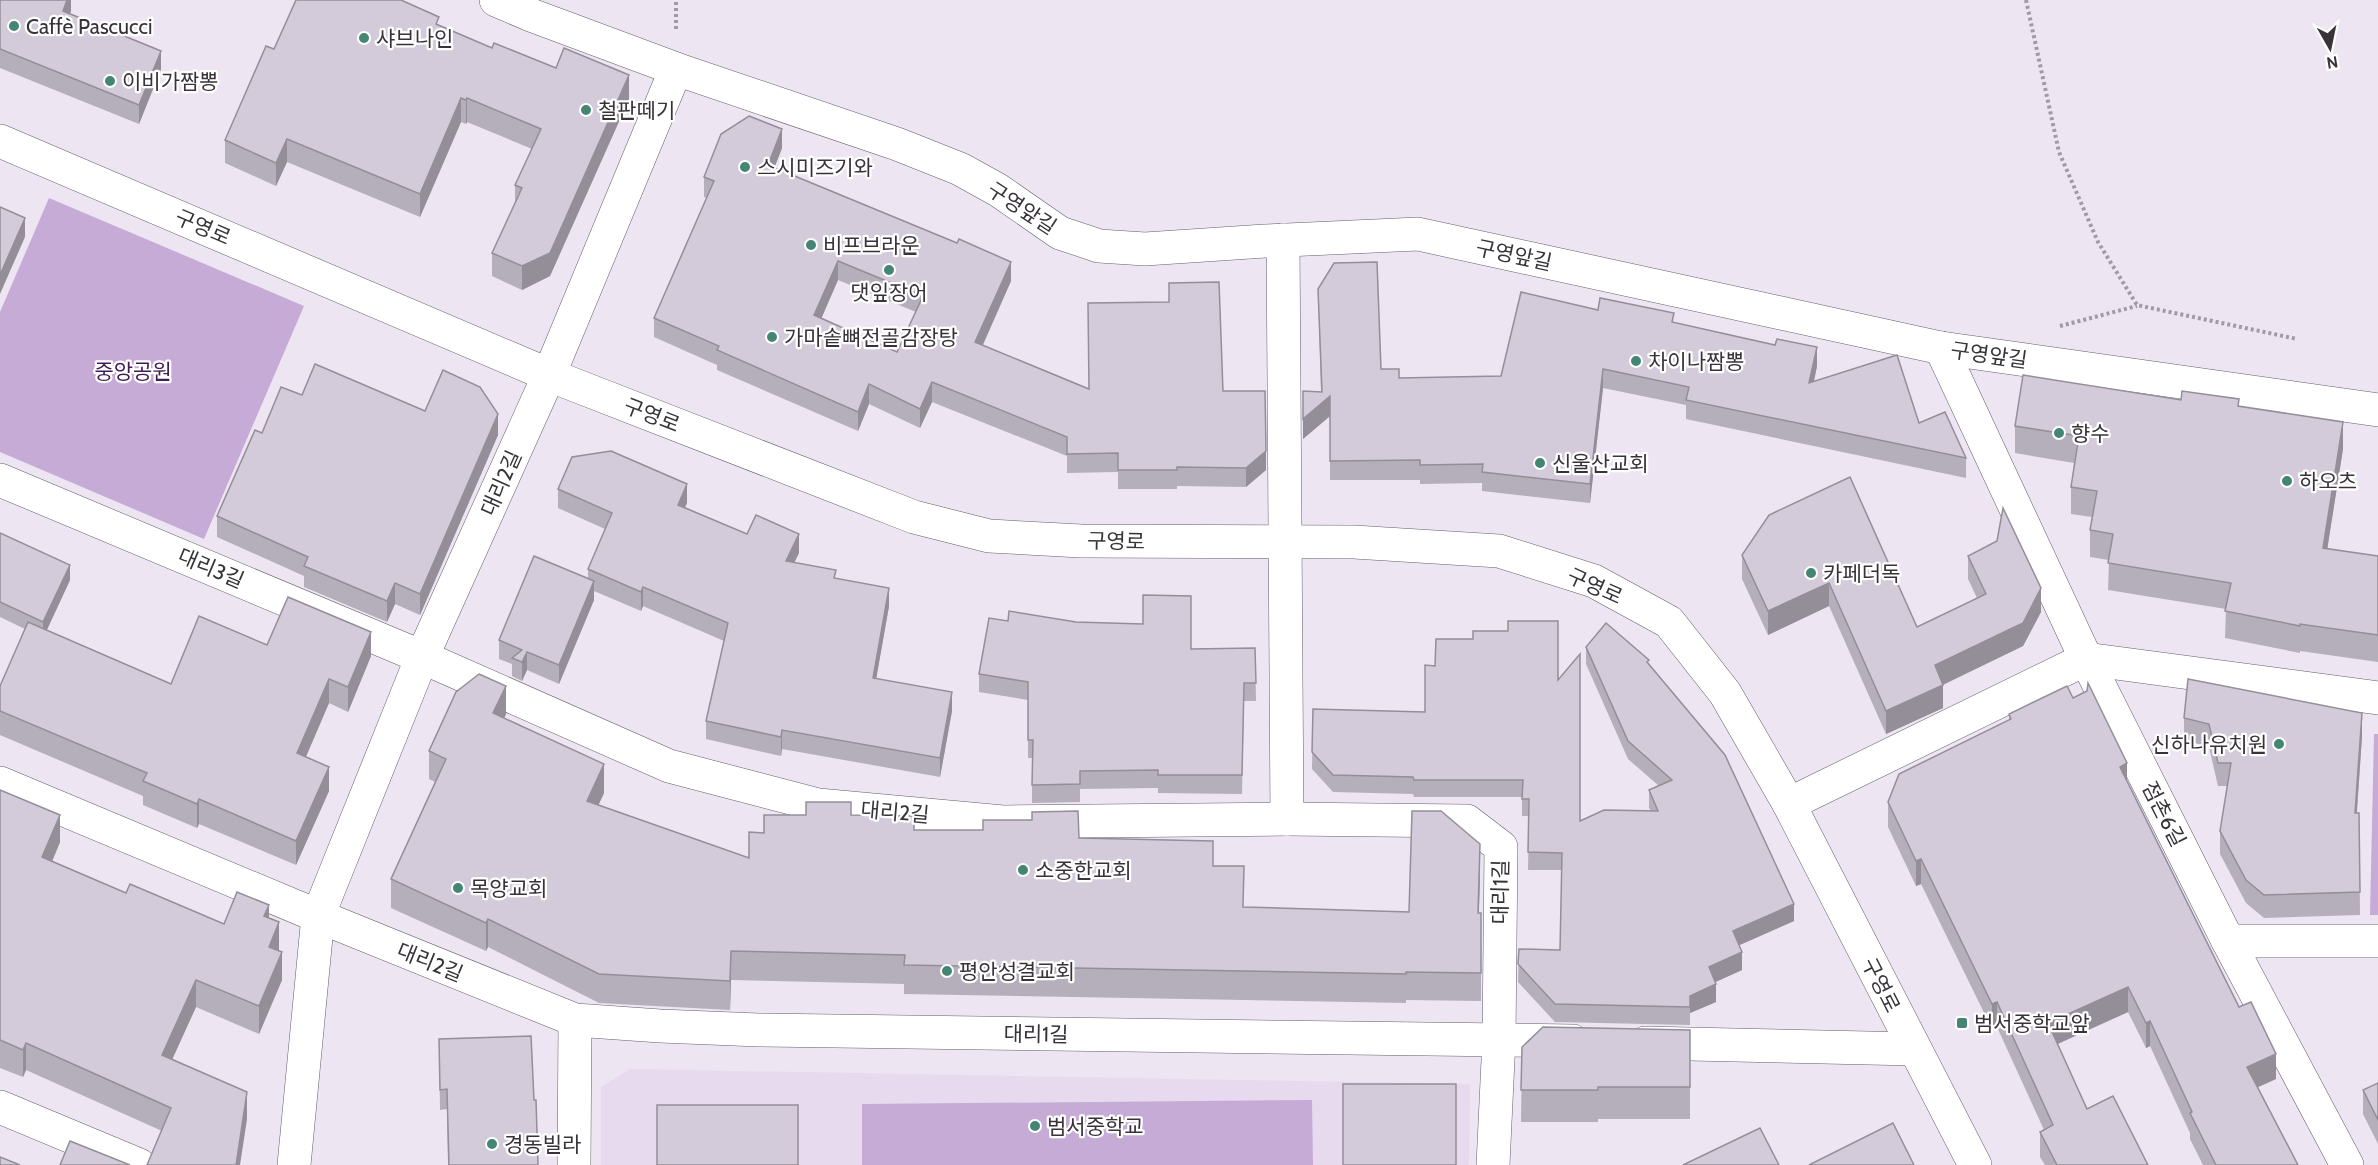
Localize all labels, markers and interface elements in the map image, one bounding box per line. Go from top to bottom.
place label: Caffè Pascucci [26,14,152,39]
north arrow [2300,18,2360,78]
marker: Caffè Pascucci [7,19,21,33]
place label: 샤브나인 [376,26,453,51]
marker: 샤브나인 [357,31,371,45]
text: N [2325,52,2339,73]
place label: 이비가짬뽕 [122,69,219,94]
marker: 이비가짬뽕 [103,74,117,88]
place label: 철판떼기 [598,98,675,123]
marker: 철판떼기 [579,103,593,117]
place label: 스시미즈기와 [757,155,873,180]
marker: 스시미즈기와 [738,160,752,174]
street label: 구영앞길 [983,176,1061,240]
street label: 구영로 [171,204,235,250]
place label: 비프브라운 [823,233,920,258]
street label: 구영앞길 [1474,235,1554,275]
marker: 비프브라운 [804,238,818,252]
marker: 댓잎장어 [882,263,896,277]
place label: 댓잎장어 [850,280,928,305]
place label: 가마솥뼈전골감장탕 [784,325,958,350]
marker: 가마솥뼈전골감장탕 [765,330,779,344]
street label: 구영앞길 [1949,337,2029,373]
place label: 차이나짬뽕 [1648,349,1745,374]
marker: 차이나짬뽕 [1629,354,1643,368]
park label: 중앙공원 [94,359,172,384]
street label: 구영로 [620,393,684,437]
place label: 향수 [2071,421,2110,446]
marker: 향수 [2052,426,2066,440]
street label: 대리2길 [476,446,526,520]
place label: 신울산교회 [1552,451,1649,476]
marker: 신울산교회 [1533,456,1547,470]
place label: 하오츠 [2299,469,2357,494]
marker: 하오츠 [2280,474,2294,488]
street label: 구영로 [1087,528,1145,554]
street label: 대리3길 [174,543,248,593]
place label: 카페더독 [1823,561,1900,586]
street label: 구영로 [1563,563,1627,609]
marker: 카페더독 [1804,566,1818,580]
place label: 신하나유치원 [2151,732,2267,757]
marker: 신하나유치원 [2272,737,2286,751]
street label: 점촌6길 [2137,777,2191,851]
street label: 대리2길 [860,797,930,827]
place label: 소중한교회 [1035,858,1132,883]
street label: 대리1길 [1487,859,1513,925]
marker: 소중한교회 [1016,863,1030,877]
place label: 목양교회 [470,876,547,901]
marker: 목양교회 [451,881,465,895]
street label: 대리2길 [393,937,467,987]
street label: 구영로 [1857,953,1905,1017]
place label: 평안성결교회 [959,959,1075,984]
marker: 평안성결교회 [940,964,954,978]
place label: 범서중학교앞 [1974,1011,2090,1036]
marker: 범서중학교앞 [1955,1016,1969,1030]
street label: 대리1길 [1003,1021,1069,1047]
place label: 범서중학교 [1047,1114,1144,1139]
marker: 범서중학교 [1028,1119,1042,1133]
place label: 경동빌라 [504,1132,581,1157]
marker: 경동빌라 [485,1137,499,1151]

